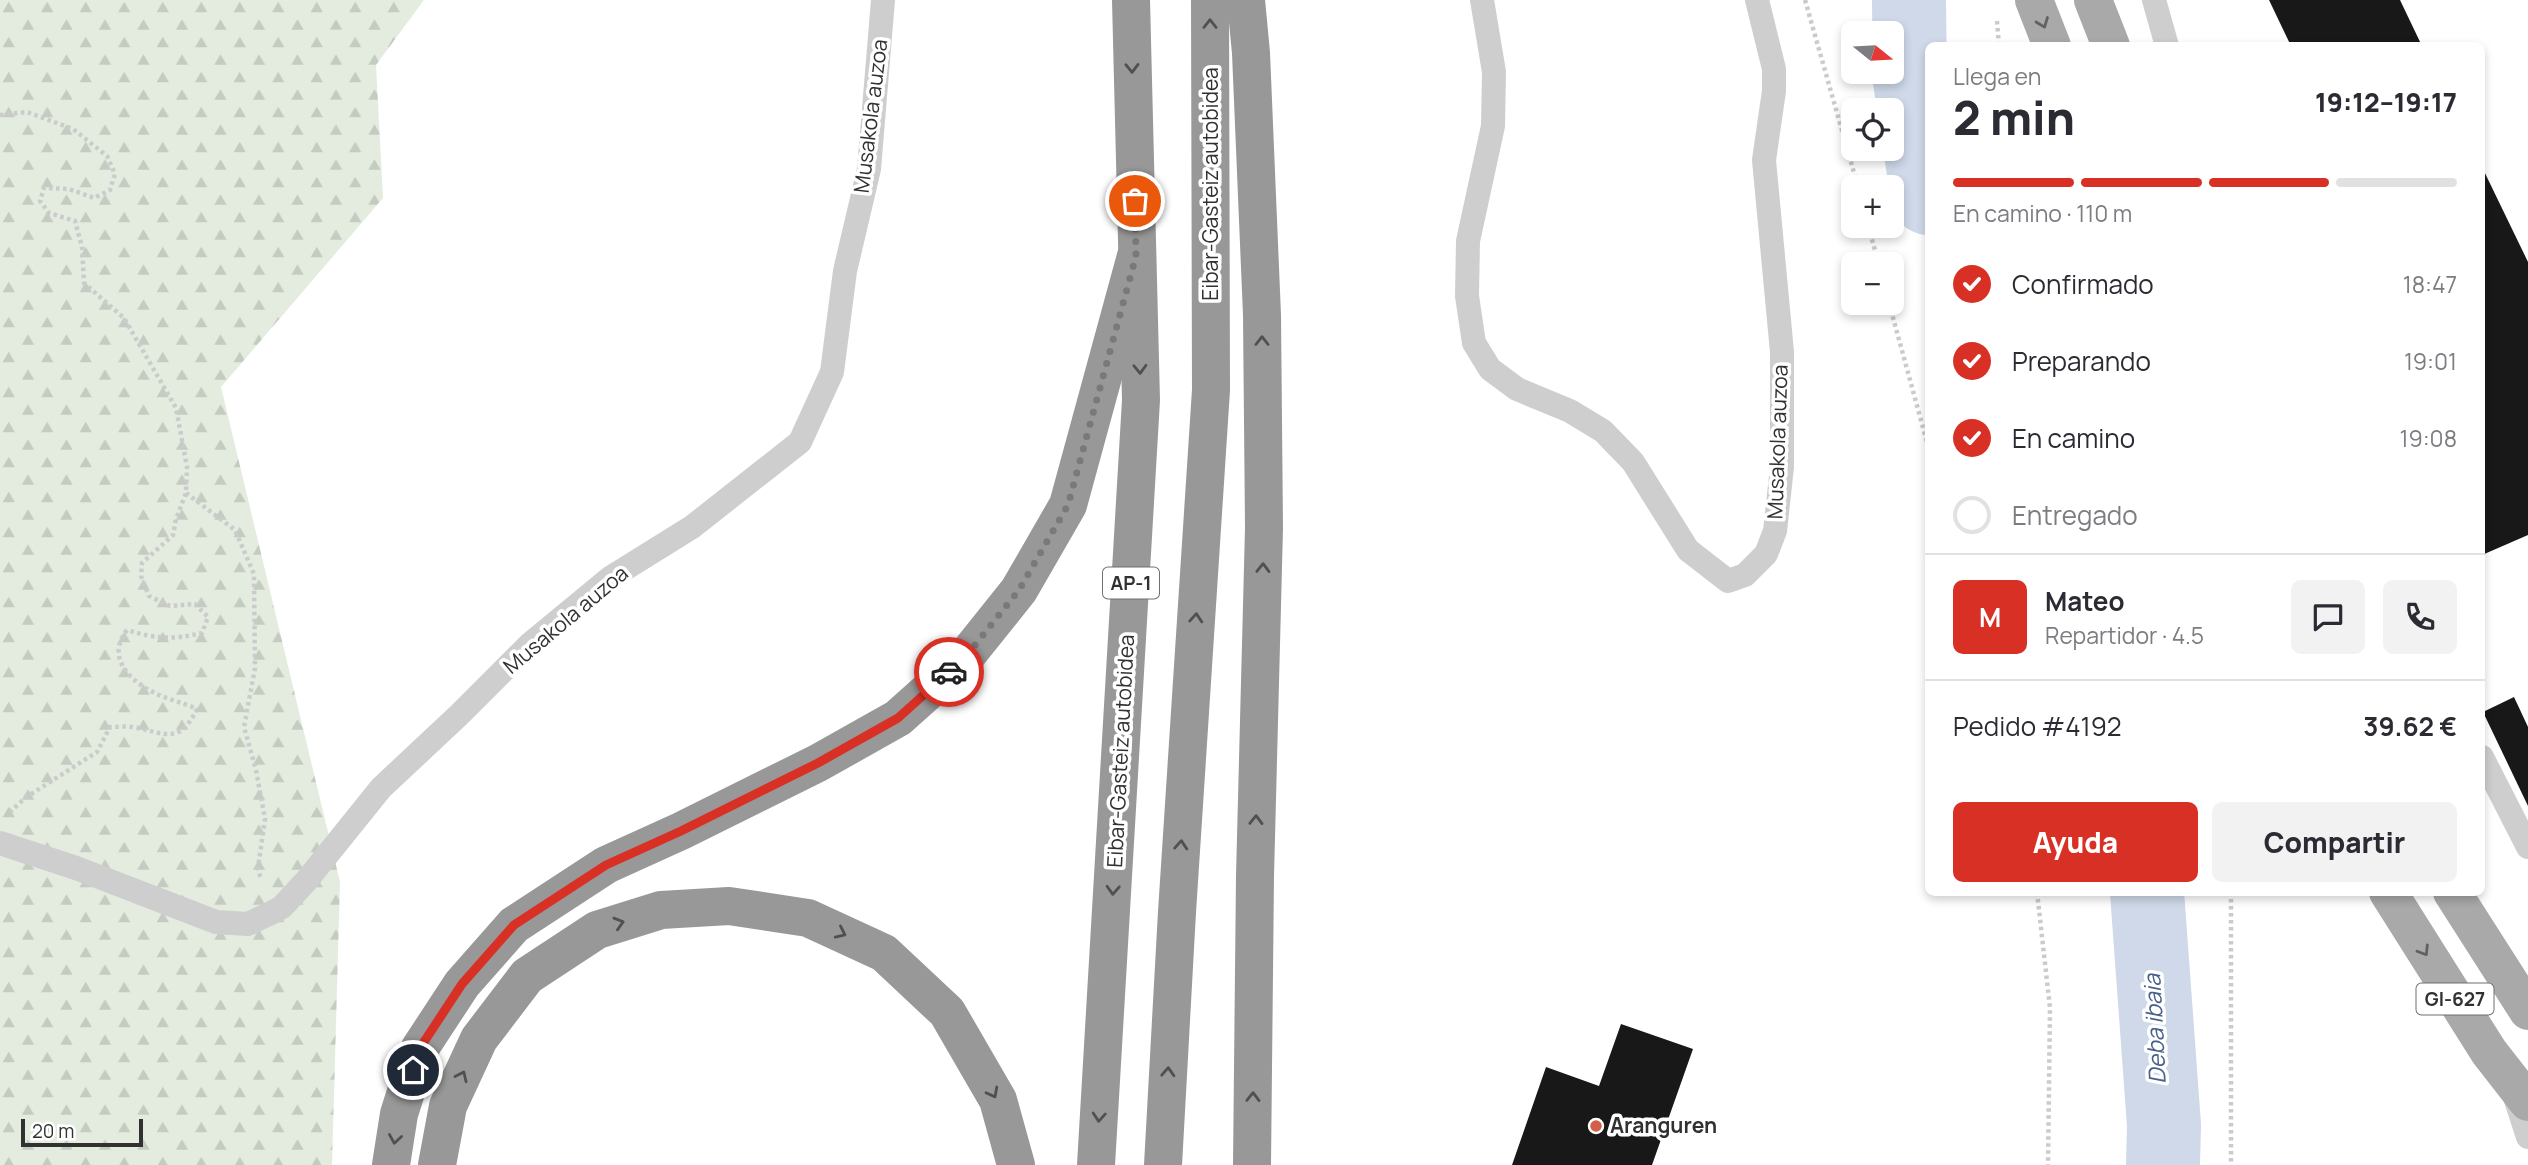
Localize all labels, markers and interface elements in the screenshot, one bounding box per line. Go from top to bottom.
one-way arrow [2035,16,2049,28]
one-way arrow [1202,18,1218,28]
north arrow [1841,21,1904,84]
map controls [1841,21,1904,315]
street label: Musakola auzoa [847,37,893,194]
text: Llega en [1953,60,2041,92]
one-way arrow [1125,63,1140,74]
street label: Eibar-Gasteiz autobidea [1196,67,1224,301]
text: 19:12–19:17 [2315,84,2457,120]
text: 2 min [1953,86,2075,149]
button: locate [1841,98,1904,161]
pin [1105,171,1165,231]
button: + [1841,175,1904,238]
icon: bag [1116,182,1154,220]
text: En camino · 110 m [1953,197,2132,229]
button: − [1841,252,1904,315]
icon: check [1953,265,1991,303]
text: Confirmado [2012,266,2154,302]
text: 18:47 [2403,268,2457,300]
one-way arrow [1254,335,1270,346]
icon: check [1953,342,1991,380]
text: Preparando [2012,343,2151,379]
text: 19:01 [2404,345,2457,377]
one-way arrow [1132,364,1148,375]
street label: Musakola auzoa [1760,364,1794,520]
icon: check [1953,419,1991,457]
text: En camino [2012,420,2135,456]
text: 19:08 [2400,422,2457,454]
text: Entregado [2012,497,2138,533]
street label: Musakola auzoa [497,559,634,680]
one-way arrow [1255,563,1270,574]
road number: AP-1 [1103,568,1159,598]
button: chat [2291,580,2365,654]
button: phone [2383,580,2457,654]
text: Mateo [2045,583,2124,619]
text: M [1979,599,2001,635]
one-way arrow [1188,612,1203,623]
text: Repartidor · 4.5 [2045,619,2204,651]
street label: Eibar-Gasteiz autobidea [1100,634,1140,868]
courier [914,637,984,707]
icon: car [930,653,968,691]
text: Pedido #4192 [1953,708,2122,744]
text: 39.62 € [2363,708,2457,744]
button: Ayuda [1953,802,2198,882]
button: Compartir [2212,802,2457,882]
one-way arrow [1249,815,1264,826]
one-way arrow [1173,839,1188,850]
one-way arrow [1105,885,1120,896]
one-way arrow [613,917,625,931]
one-way arrow [833,925,846,939]
one-way arrow [2416,943,2429,956]
water label: Deba ibaia [2135,972,2173,1085]
road number: GI-627 [2416,984,2494,1015]
pin [383,1040,443,1100]
icon: home [394,1051,432,1089]
one-way arrow [1161,1067,1176,1078]
one-way arrow [453,1071,467,1083]
one-way arrow [985,1086,999,1098]
one-way arrow [1245,1091,1261,1102]
place label: Aranguren [1610,1111,1717,1139]
one-way arrow [1091,1112,1106,1123]
scale bar [21,1116,144,1148]
text: 20 m [32,1118,74,1144]
marker: Aranguren [1588,1118,1604,1134]
one-way arrow [388,1133,403,1145]

